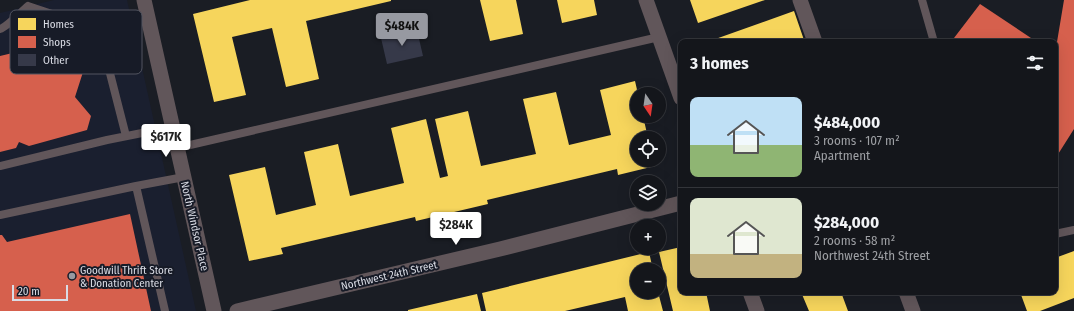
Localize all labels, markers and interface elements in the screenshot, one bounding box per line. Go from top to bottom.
legend [10,10,142,74]
pin: $484K [374,13,430,47]
text: Homes [43,18,74,31]
text: $484K [385,18,419,33]
text: Shops [43,36,71,49]
icon: filters [1024,52,1046,74]
text: 3 homes [690,53,749,74]
text: Other [43,54,69,67]
north arrow [630,87,666,123]
map controls [630,87,666,299]
text: $484,000 [814,112,880,133]
icon: home [722,113,770,161]
pin: $617K [138,124,194,158]
text: $617K [150,129,182,144]
button: locate [630,131,666,167]
text: 3 rooms · 107 m² [814,133,900,148]
text: Apartment [814,148,870,163]
button: layers [630,175,666,211]
street label: North Windsor Place [178,180,211,272]
pin: $284K [428,212,484,246]
text: $284,000 [814,212,879,233]
icon: home [722,214,770,262]
text: $284K [439,217,473,232]
button: + [630,219,666,255]
text: 2 rooms · 58 m² [814,233,895,248]
text: Northwest 24th Street [814,248,930,263]
street label: Northwest 24th Street [340,258,439,293]
button: − [630,263,666,299]
place label: Goodwill Thrift Store & Donation Center [80,264,173,290]
marker: Goodwill Thrift Store & Donation Center [67,271,77,281]
scale bar [12,283,68,302]
text: 20 m [18,285,40,298]

